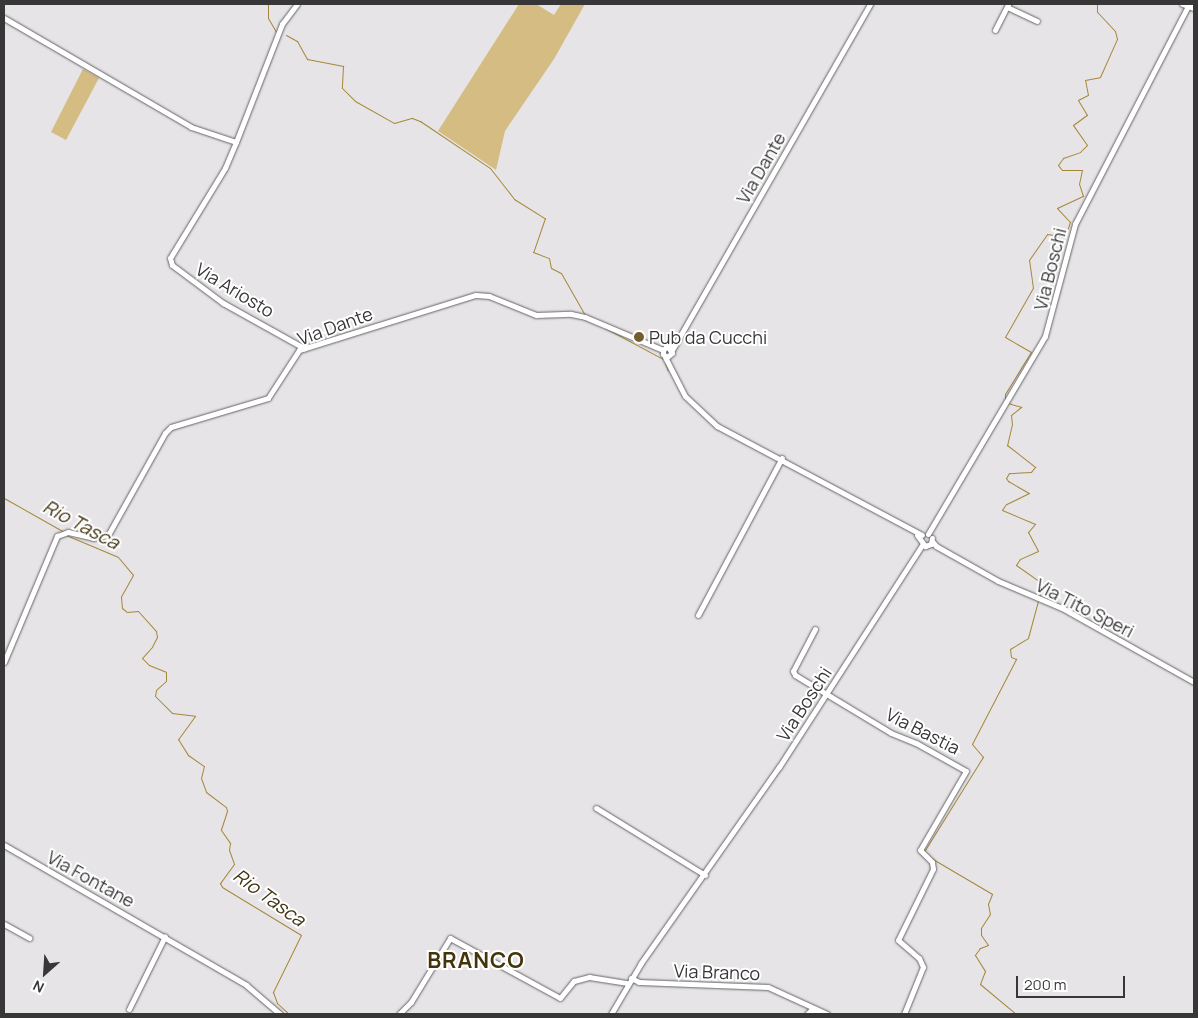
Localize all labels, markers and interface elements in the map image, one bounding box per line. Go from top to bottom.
street label: Via Dante [732,129,790,207]
street label: Via Boschi [1029,226,1071,312]
street label: Via Ariosto [192,258,278,322]
street label: Via Dante [294,302,376,350]
place label: Pub da Cucchi [649,326,767,348]
marker: Pub da Cucchi [633,331,645,343]
water label: Rio Tasca [39,495,123,555]
street label: Via Tito Speri [1032,574,1138,642]
street label: Via Boschi [772,663,836,745]
street label: Via Bastia [882,703,964,759]
street label: Via Fontane [43,846,139,912]
water label: Rio Tasca [229,864,309,932]
north arrow [20,948,70,998]
district label: BRANCO [426,948,526,974]
street label: Via Branco [673,960,761,984]
scale bar [1018,966,1127,998]
text: 200 m [1024,974,1067,995]
text: N [30,976,47,998]

